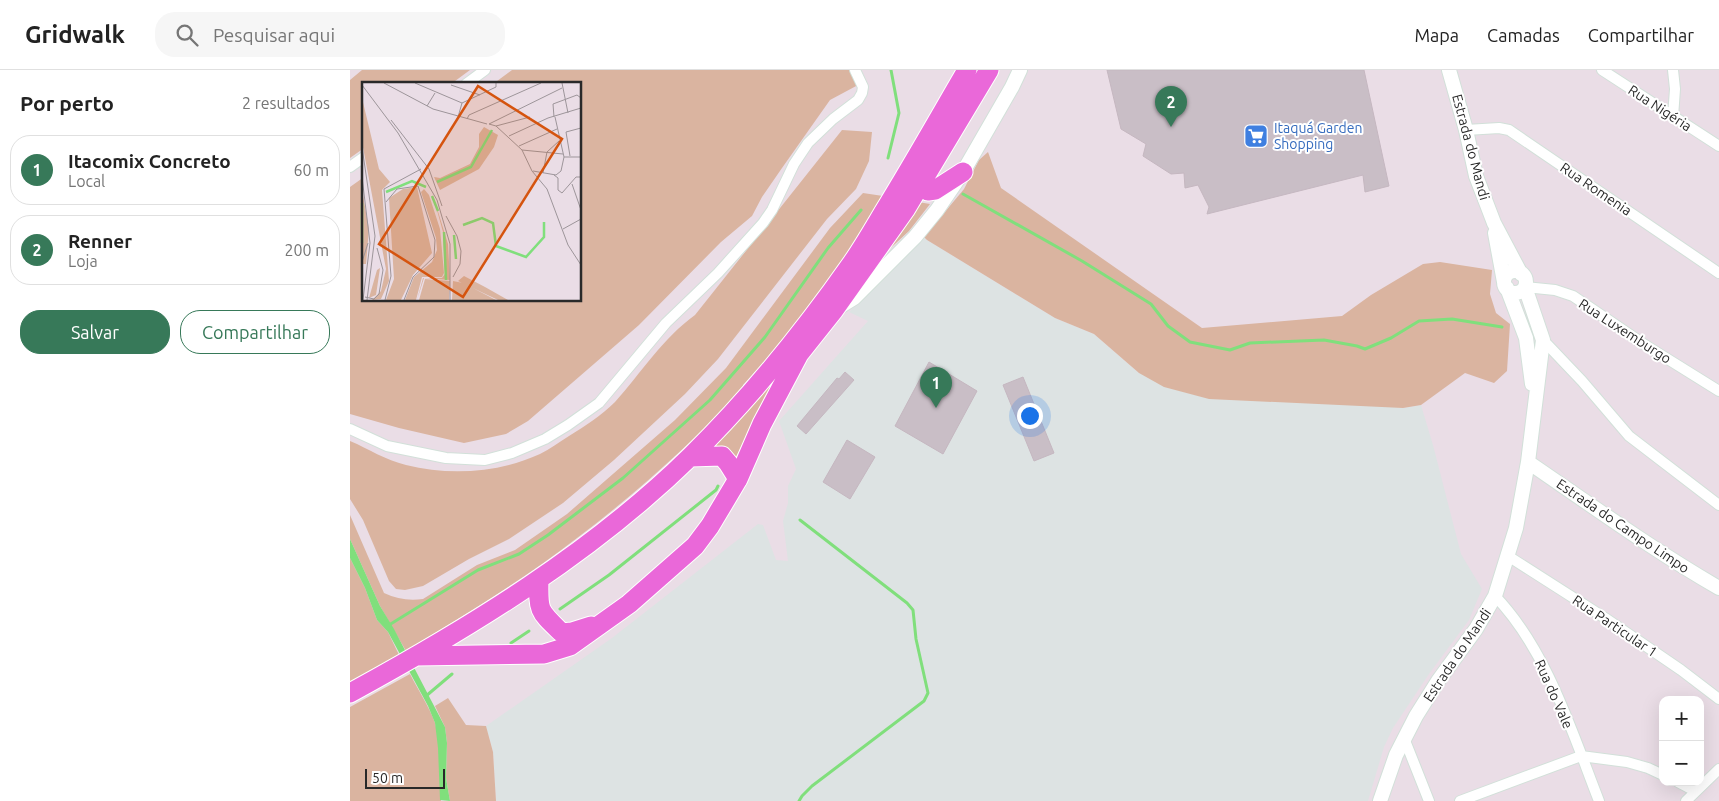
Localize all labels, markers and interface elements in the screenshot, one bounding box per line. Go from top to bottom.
search box [155,12,505,57]
text: Gridwalk [25,21,125,48]
icon: search [173,21,201,49]
text: Pesquisar aqui [213,24,335,46]
text: Mapa [1414,25,1459,45]
text: Camadas [1487,25,1560,45]
text: Compartilhar [1588,25,1694,45]
inset map [362,82,581,301]
street label: Rua Nigéria [1625,82,1695,134]
pin: 2 [1155,86,1187,127]
text: Por perto [20,91,114,115]
street label: Estrada do Mandi [1449,92,1493,202]
text: 2 resultados [242,94,330,112]
place label: Itaquá Garden Shopping [1274,120,1363,152]
supermarket icon: Itaquá Garden Shopping [1243,123,1269,149]
text: Itacomix Concreto [68,150,231,172]
street label: Rua Romenia [1557,159,1635,219]
text: 1 [32,161,42,179]
text: 60 m [293,161,329,179]
text: Local [68,172,105,190]
text: Renner [68,230,132,252]
text: 2 [32,241,42,259]
text: 200 m [284,241,329,259]
text: Loja [68,252,98,270]
street label: Rua Luxemburgo [1576,295,1674,367]
button: Salvar [20,310,170,354]
button: Compartilhar [180,310,330,354]
pin: 1 [920,367,952,408]
your location [1017,403,1043,429]
street label: Estrada do Campo Limpo [1554,476,1692,576]
street label: Rua Particular 1 [1570,592,1660,660]
street label: Estrada do Mandi [1420,605,1494,705]
street label: Rua do Vale [1532,657,1576,731]
map controls [1659,696,1704,786]
button: + [1659,696,1704,741]
button: − [1659,741,1704,786]
scale bar [365,766,445,789]
text: 50 m [372,770,403,786]

